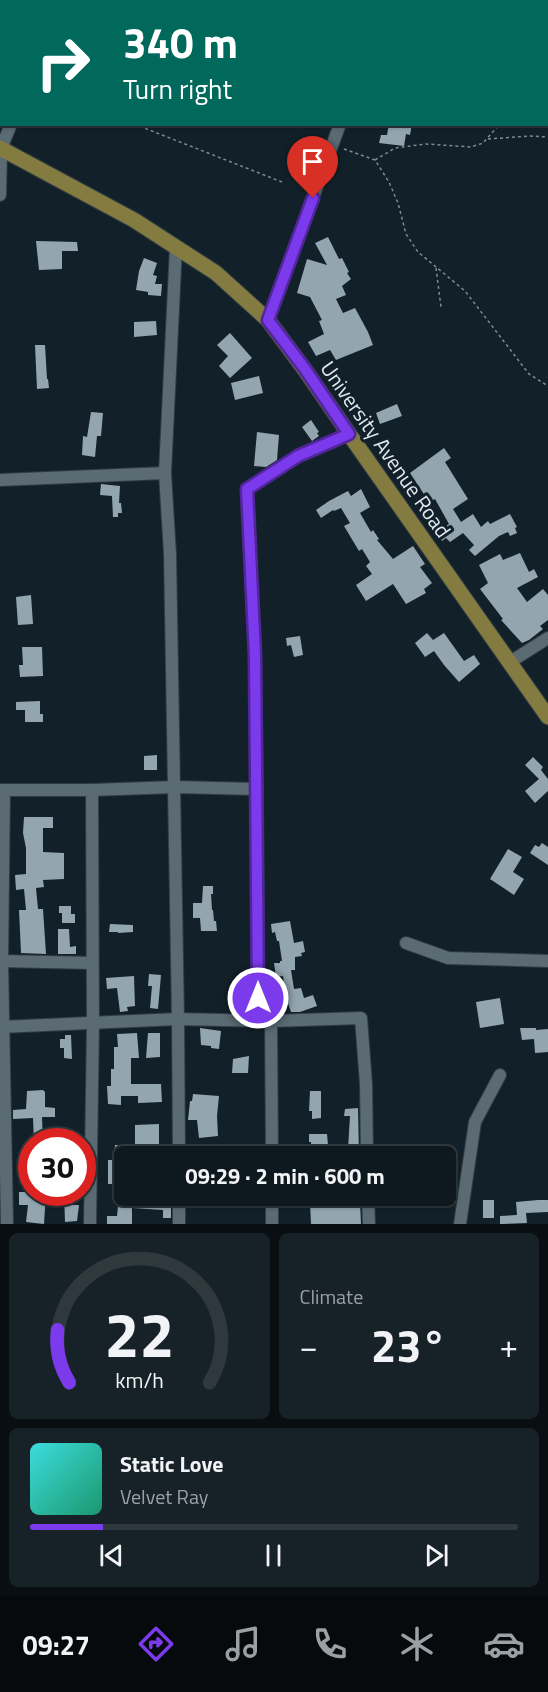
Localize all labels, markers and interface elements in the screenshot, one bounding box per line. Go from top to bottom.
text: 340 m [123,10,238,74]
icon: right [24,24,102,102]
text: Turn right [123,68,232,109]
pin [287,136,338,198]
icon: arrive [296,145,329,178]
street label: University Avenue Road [313,354,459,544]
position arrow [226,966,290,1030]
speed limit sign: 30 [18,1128,96,1206]
text: 09:29 · 2 min · 600 m [185,1159,385,1193]
text: Climate [300,1281,363,1312]
text: 22 [104,1286,174,1381]
text: 23° [371,1311,447,1379]
text: − [300,1321,318,1371]
text: + [500,1321,518,1371]
text: km/h [115,1364,164,1396]
text: Static Love [120,1447,223,1481]
text: Velvet Ray [120,1481,209,1512]
icon: previous [95,1539,128,1572]
icon: pause [257,1539,290,1572]
icon: next [420,1539,453,1572]
icon: directions [135,1623,177,1665]
icon: music [222,1623,264,1665]
icon: phone [309,1623,351,1665]
icon: climate [396,1623,438,1665]
icon: car [483,1623,525,1665]
text: 09:27 [23,1624,90,1665]

